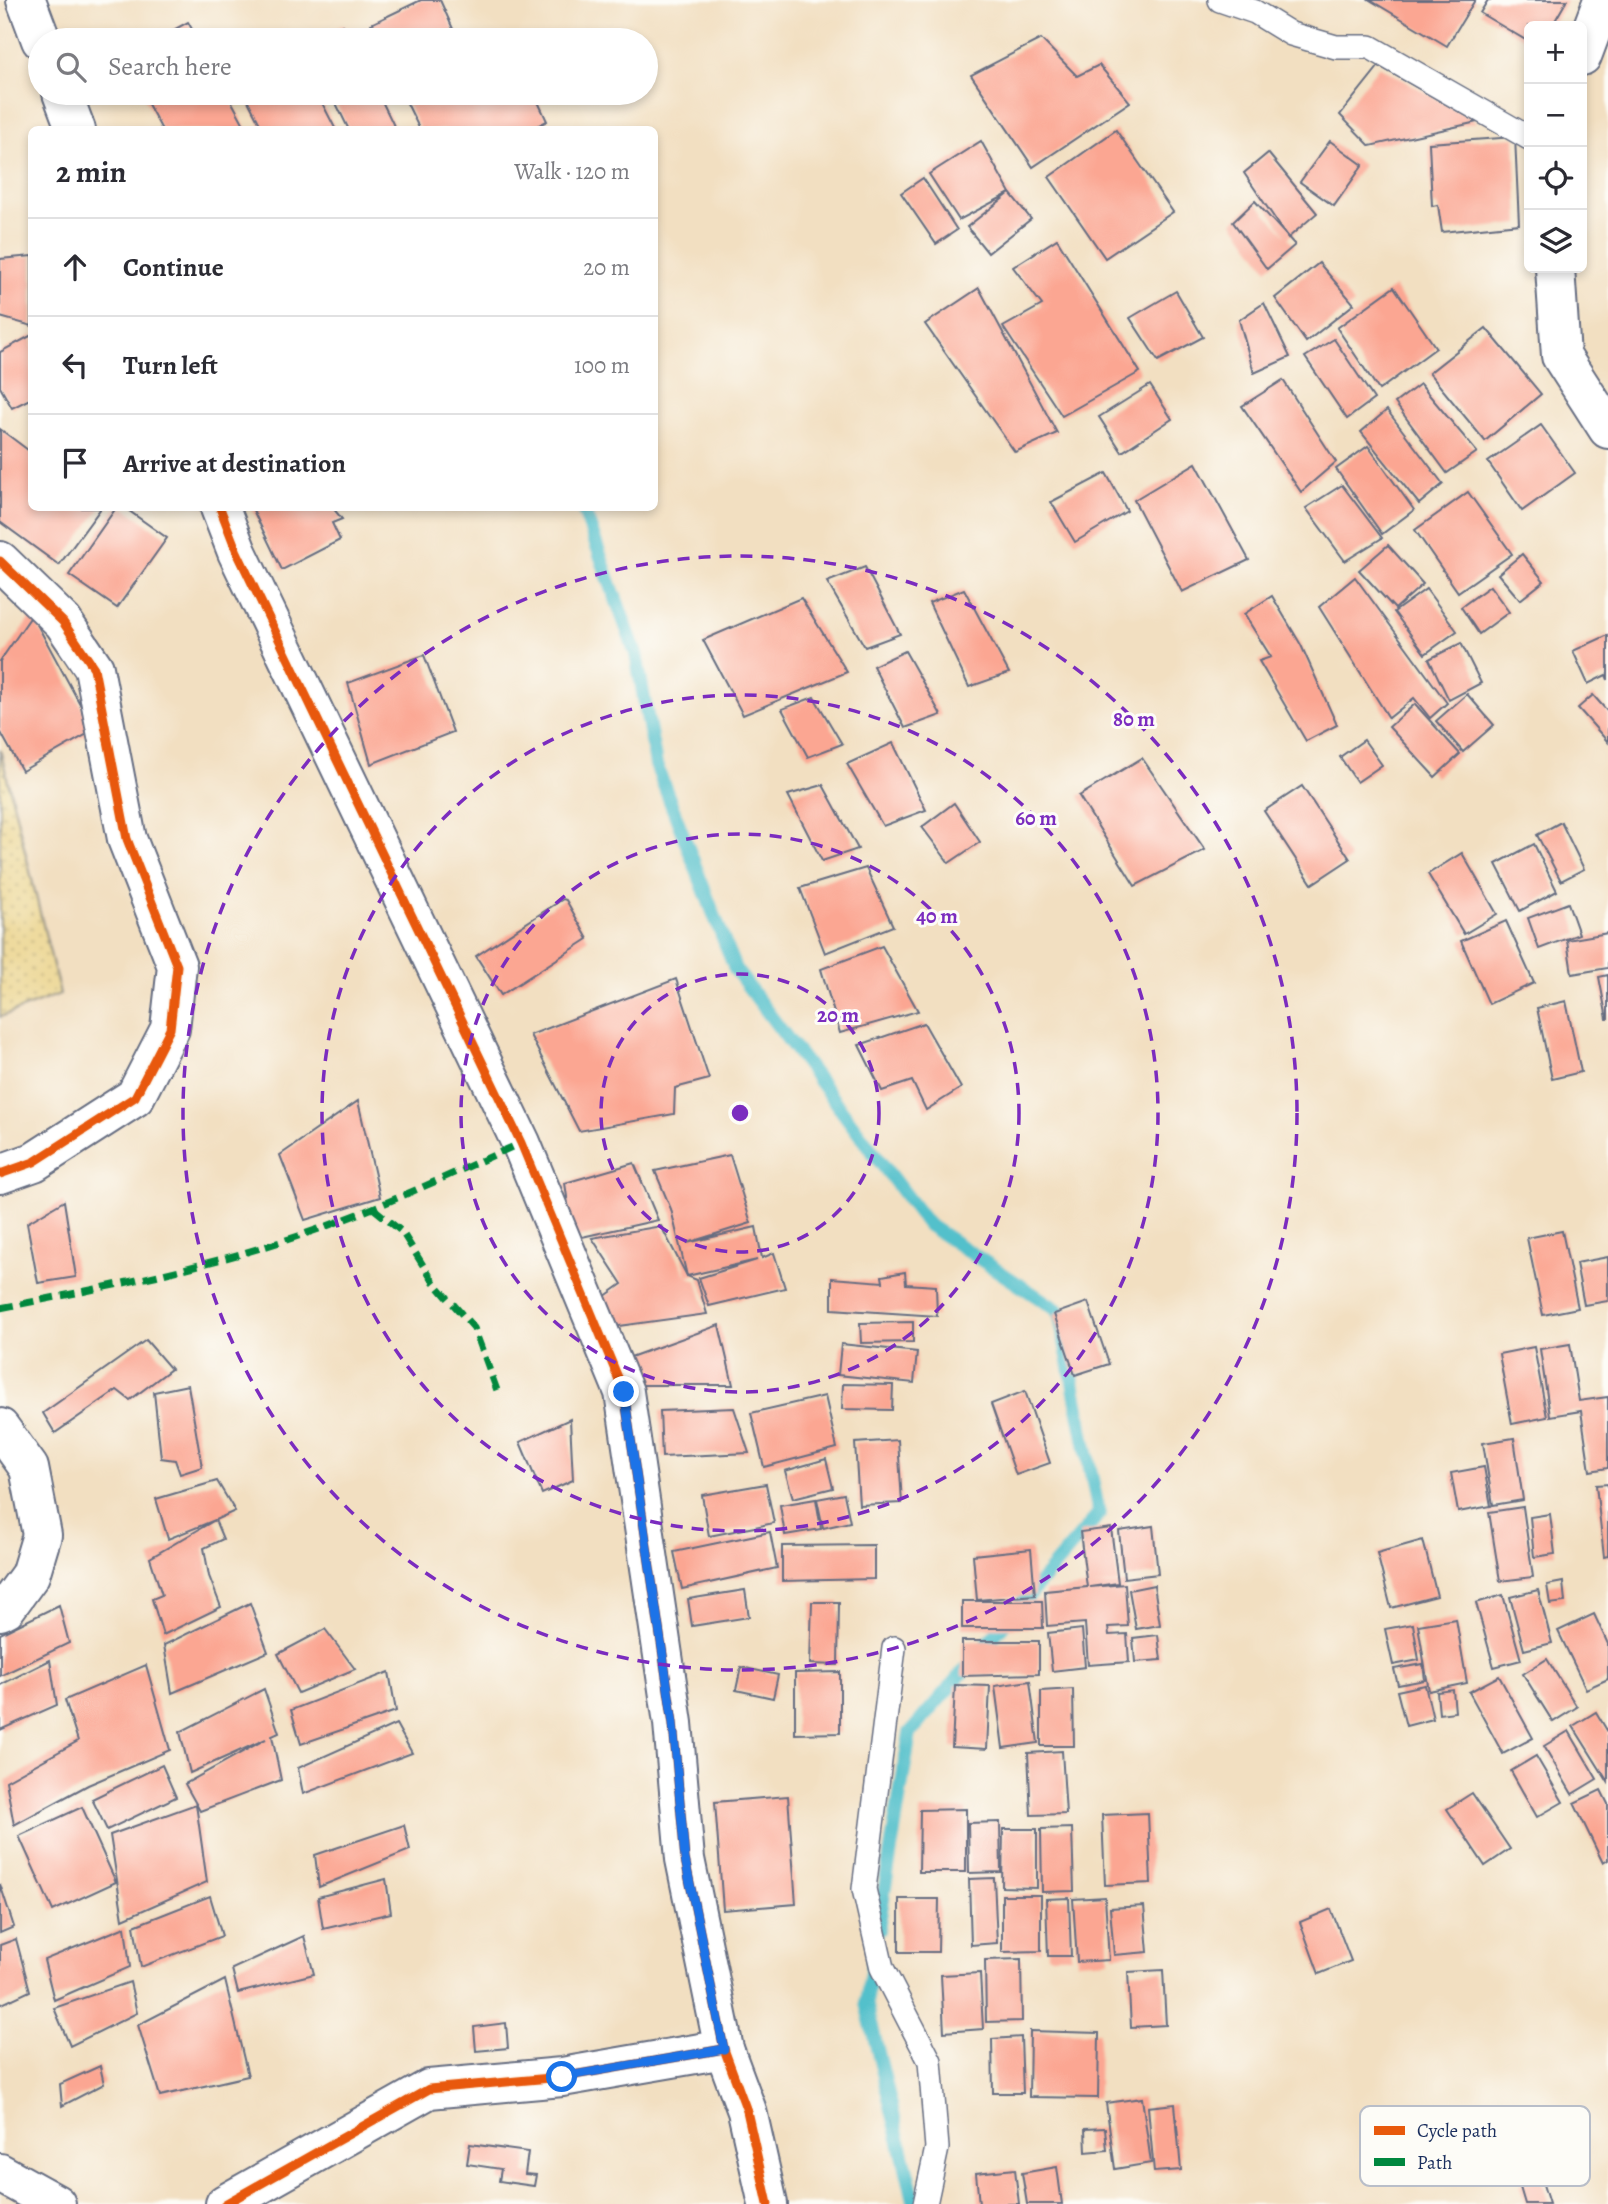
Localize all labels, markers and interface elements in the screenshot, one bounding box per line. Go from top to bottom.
map controls [1524,21,1587,273]
button: + [1524,21,1587,84]
search box [28,28,658,105]
icon: search [52,48,90,86]
text: Search here [108,49,232,84]
button: − [1524,84,1587,147]
button: locate [1524,147,1587,210]
text: 2 min [56,152,126,192]
text: Walk · 120 m [514,156,630,187]
button: layers [1524,210,1587,273]
icon: ahead [56,248,94,286]
text: Continue [123,250,224,285]
text: 20 m [583,252,630,283]
icon: left [56,346,94,384]
text: Turn left [123,348,218,383]
text: 100 m [574,350,630,381]
icon: arrive [56,444,94,482]
text: Arrive at destination [123,446,346,481]
text: 80 m [1113,705,1155,733]
text: 60 m [1015,804,1057,832]
text: 40 m [916,902,958,930]
text: 20 m [817,1001,859,1029]
centre of rings [728,1101,752,1125]
route end [608,1376,639,1407]
route start [546,2061,577,2092]
legend [1360,2106,1590,2186]
text: Cycle path [1417,2118,1497,2144]
text: Path [1417,2150,1452,2176]

